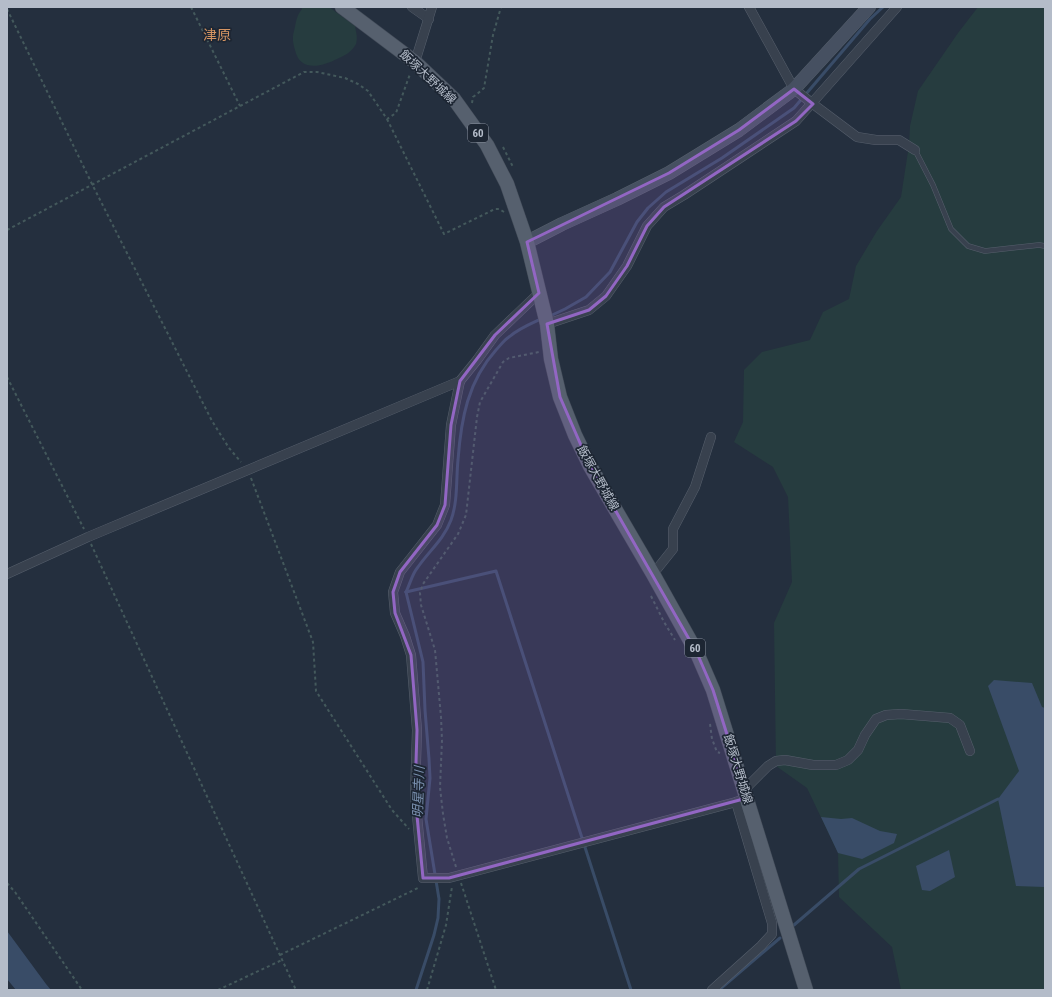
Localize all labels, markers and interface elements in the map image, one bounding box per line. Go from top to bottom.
district label: 津原 [203,27,231,43]
street label: 飯塚大野城線 [397,47,459,107]
road number: 60 [468,124,488,142]
street label: 飯塚大野城線 [574,443,622,513]
road number: 60 [685,639,705,657]
street label: 飯塚大野城線 [721,733,755,805]
water label: 明星寺川 [410,764,427,818]

